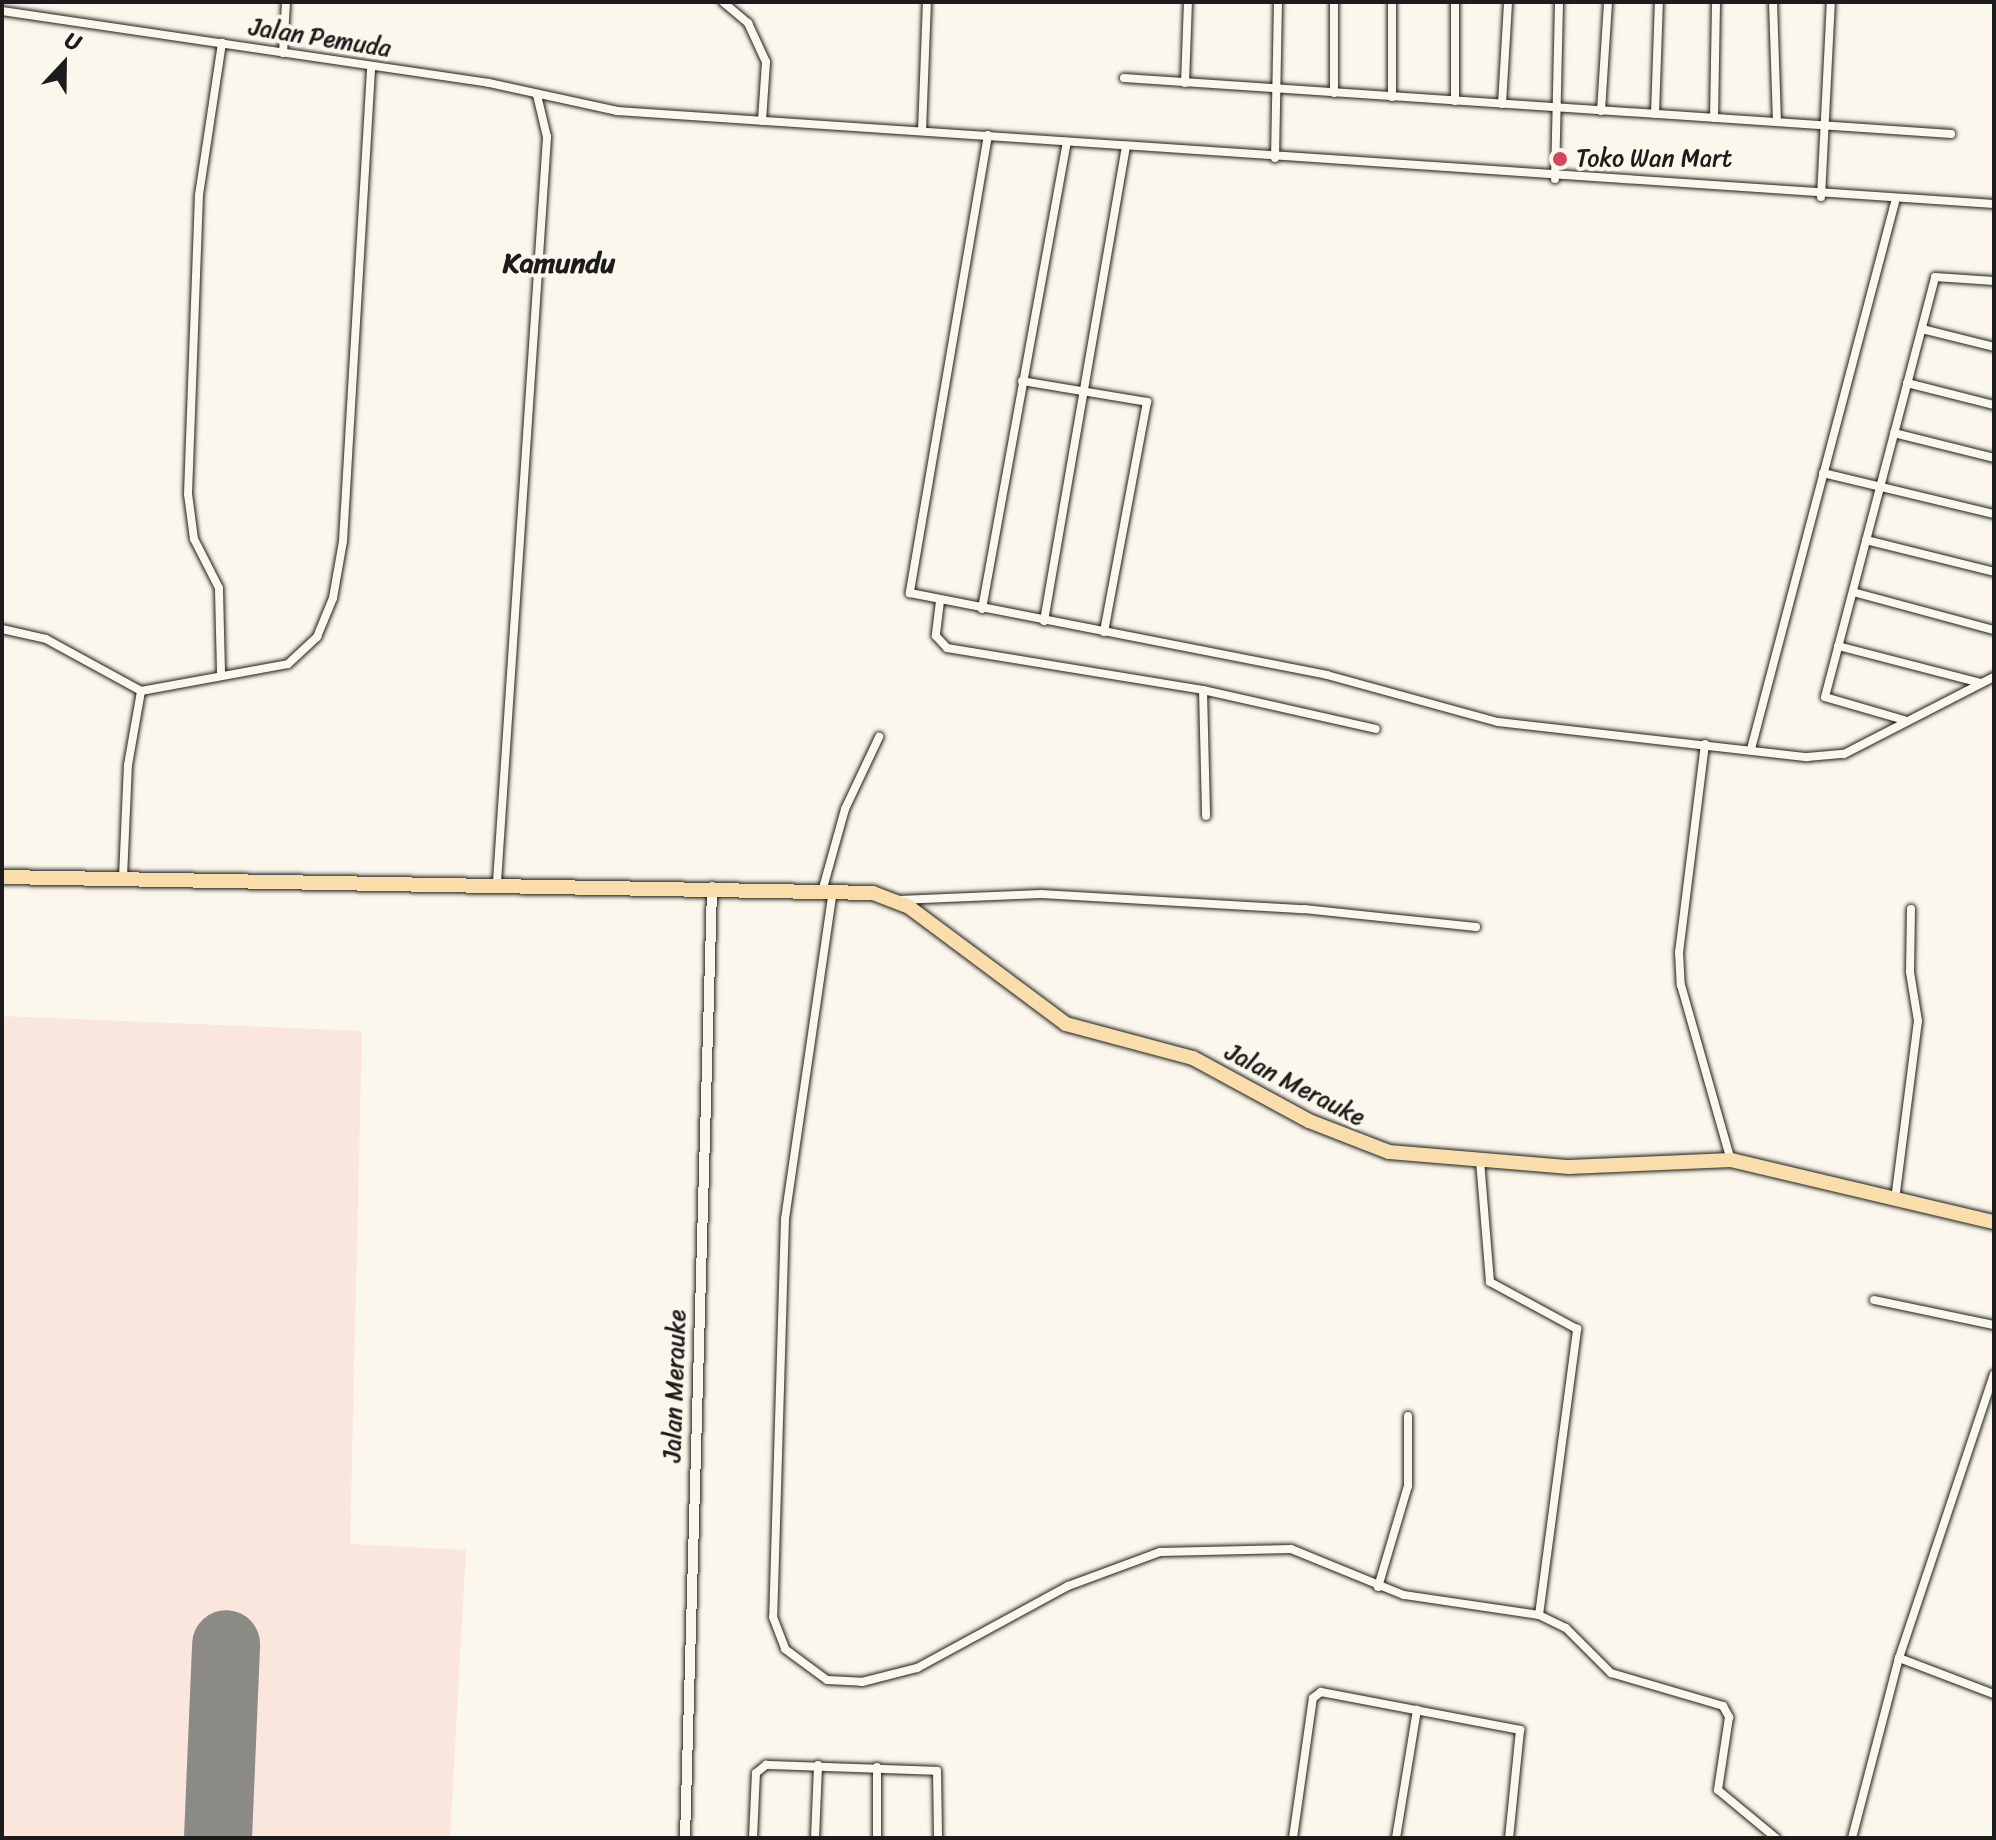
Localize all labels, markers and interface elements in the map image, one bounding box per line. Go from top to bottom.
street label: Jalan Pemuda [247,12,393,64]
text: U [59,20,87,62]
north arrow [24,24,104,104]
place label: Toko Wan Mart [1576,145,1732,173]
marker: Toko Wan Mart [1551,150,1569,168]
district label: Kamundu [503,246,615,280]
street label: Jalan Merauke [1220,1037,1370,1133]
street label: Jalan Merauke [658,1309,692,1463]

